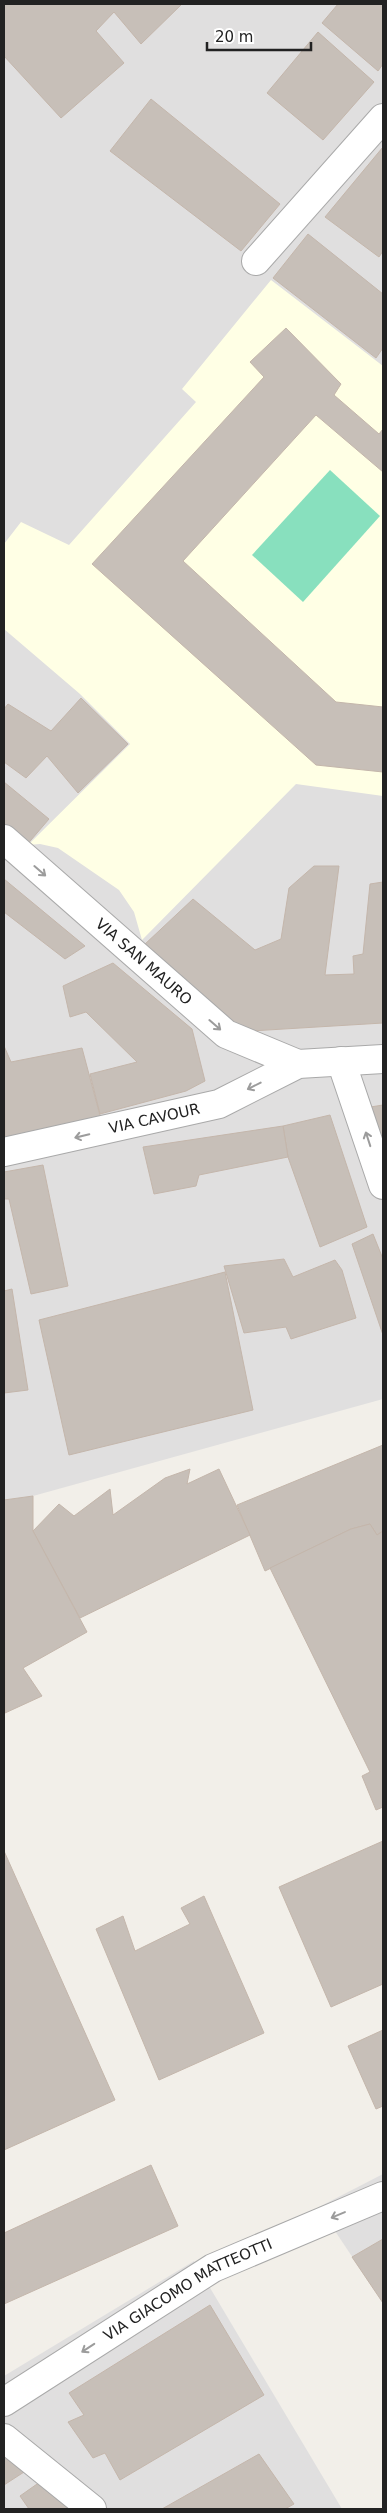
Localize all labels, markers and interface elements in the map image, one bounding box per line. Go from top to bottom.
scale bar [207,20,311,52]
text: 20 m [215,28,253,46]
one-way arrow [34,865,47,877]
street label: VIA SAN MAURO [92,915,196,1009]
one-way arrow [208,1019,221,1030]
one-way arrow [247,1081,262,1091]
street label: VIA CAVOUR [107,1100,202,1137]
one-way arrow [75,1131,91,1141]
one-way arrow [362,1131,372,1147]
one-way arrow [331,2211,346,2220]
street label: VIA GIACOMO MATTEOTTI [100,2235,275,2345]
one-way arrow [81,2344,95,2354]

